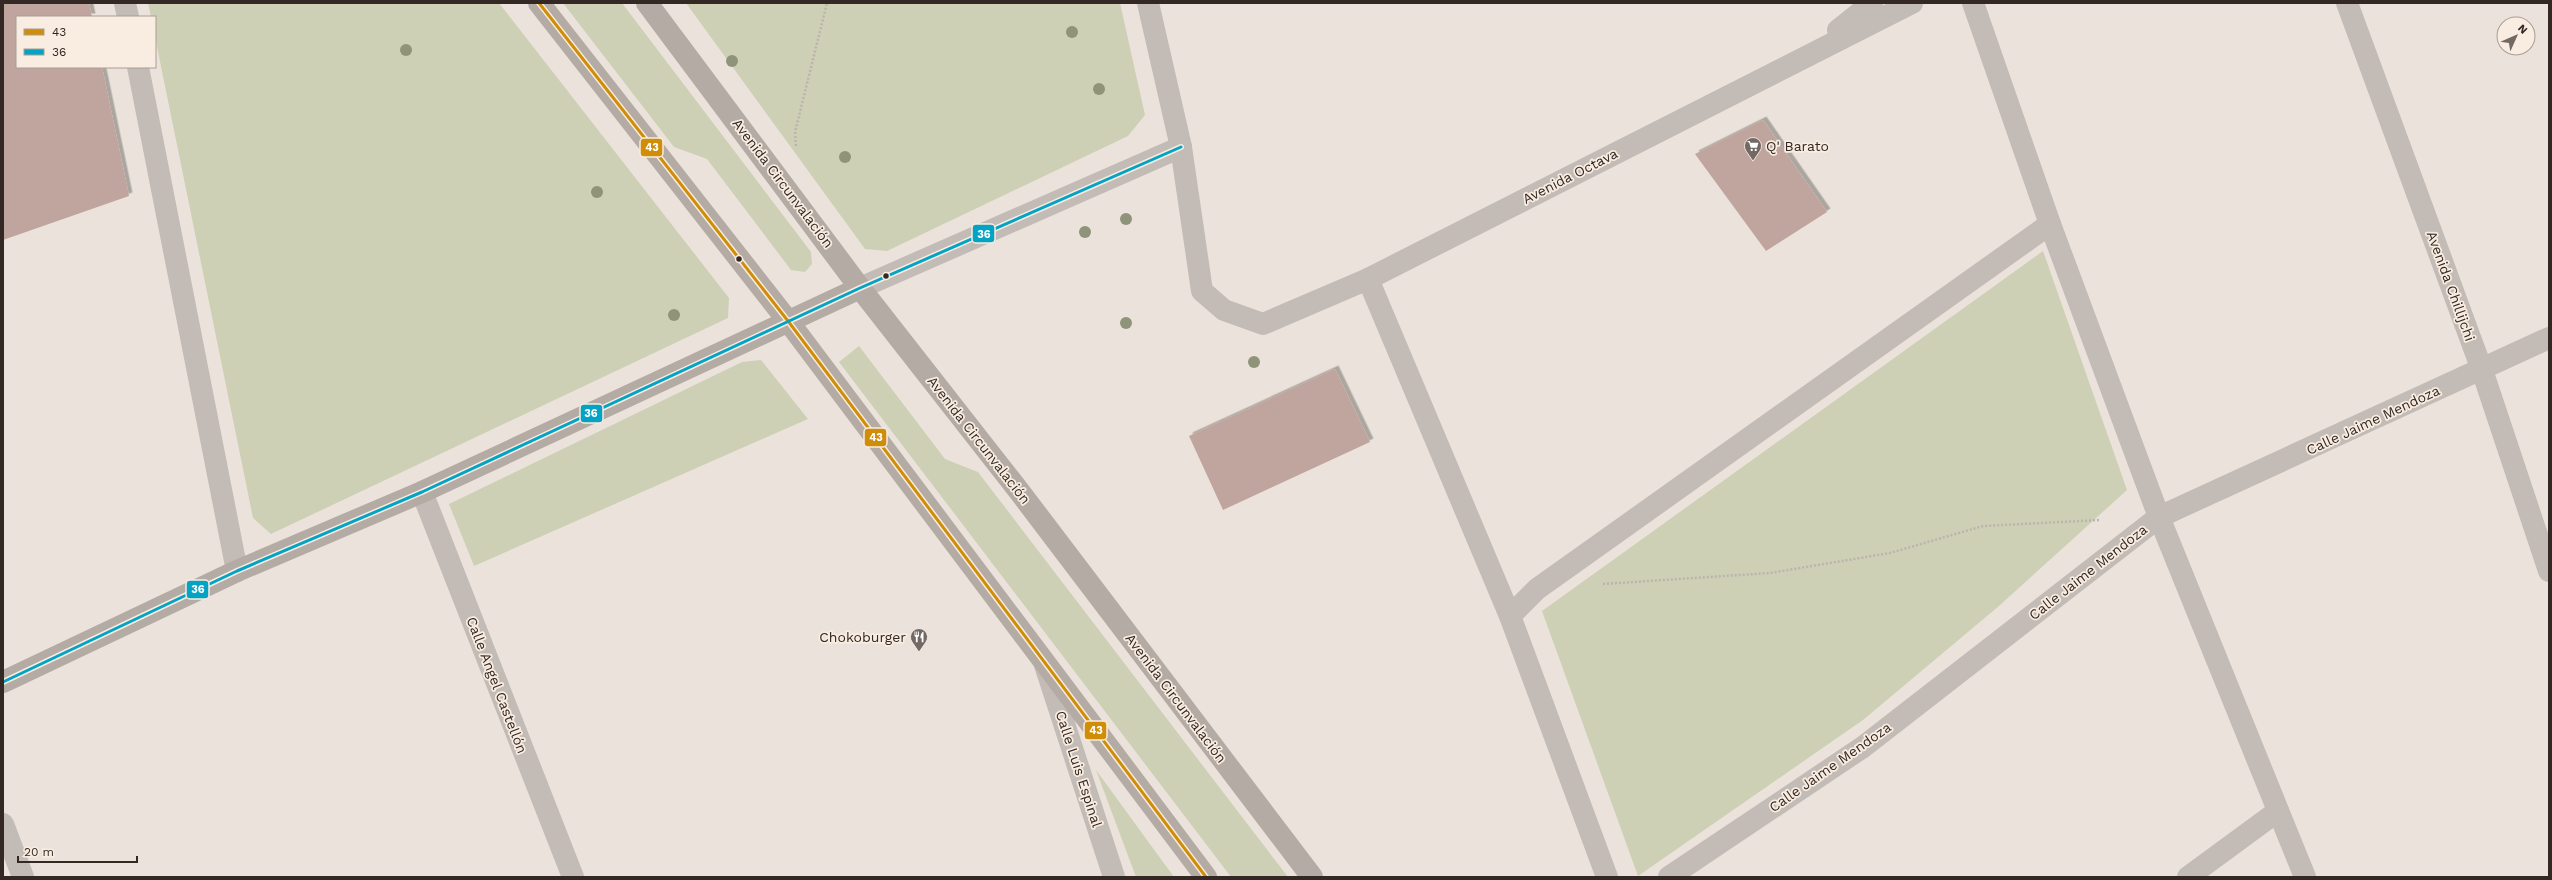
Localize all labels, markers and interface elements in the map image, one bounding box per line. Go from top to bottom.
legend [16,16,156,68]
north arrow [2496,16,2536,56]
text: N [2515,22,2530,37]
text: 43 [52,25,66,39]
text: 36 [52,45,66,59]
street label: Avenida Circunvalación [729,115,837,251]
supermarket icon: Q' Barato [1743,136,1763,161]
line badge: 43 [640,138,663,157]
place label: Q' Barato [1766,138,1829,154]
text: 43 [645,141,659,154]
street label: Avenida Octava [1520,145,1620,207]
line badge: 36 [972,224,995,243]
text: 36 [977,228,991,241]
street label: Avenida Chillijchi [2424,229,2478,343]
unlabelled marker [734,254,744,264]
unlabelled marker [881,271,891,281]
street label: Avenida Circunvalación [924,373,1034,507]
street label: Calle Jaime Mendoza [2304,382,2442,458]
line badge: 36 [580,404,603,423]
text: 36 [584,407,598,420]
line badge: 43 [864,428,887,447]
text: 43 [869,431,883,444]
street label: Calle Jaime Mendoza [2026,521,2150,623]
line badge: 36 [186,580,209,599]
text: 36 [191,583,205,596]
street label: Calle Angel Castellón [464,615,530,755]
restaurant icon: Chokoburger [909,627,929,652]
place label: Chokoburger [819,629,906,645]
street label: Avenida Circunvalación [1122,630,1230,766]
street label: Calle Luis Espinal [1053,709,1106,830]
street label: Calle Jaime Mendoza [1766,719,1894,815]
line badge: 43 [1084,721,1107,740]
text: 43 [1089,724,1103,737]
scale bar [18,838,137,864]
text: 20 m [24,845,54,859]

